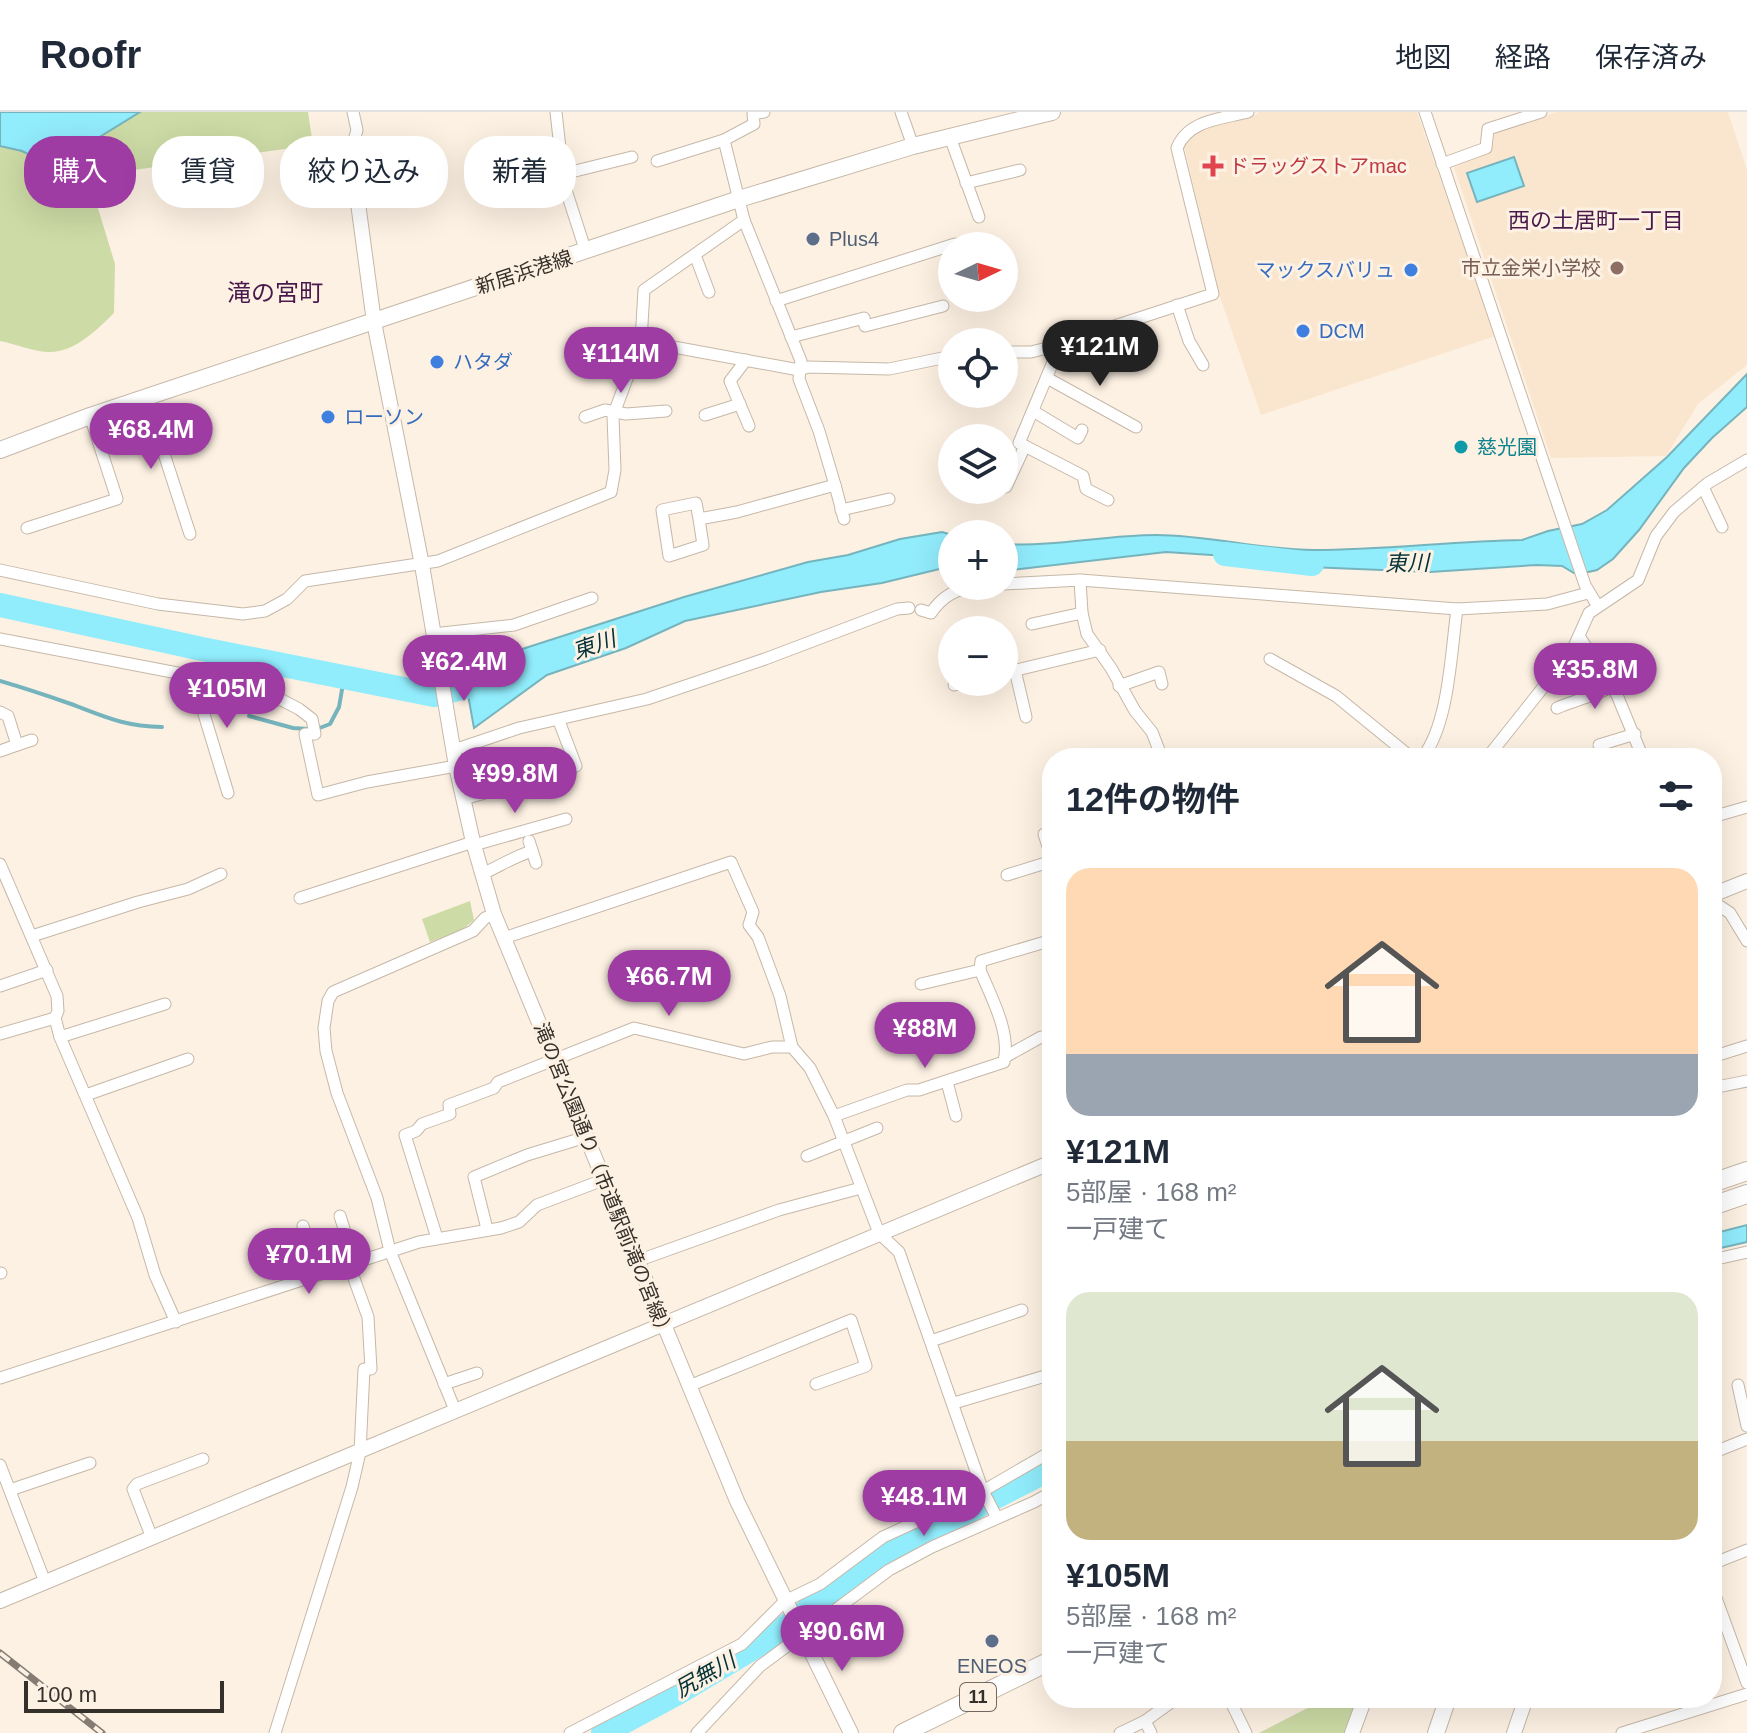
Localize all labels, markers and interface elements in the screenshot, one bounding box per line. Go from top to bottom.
text: Roofr [40,34,141,76]
text: 地図 [1395,42,1451,73]
text: 経路 [1495,42,1551,73]
text: 保存済み [1595,42,1707,73]
chip: 購入 [24,136,136,208]
chip: 賃貸 [152,136,264,208]
chip: 絞り込み [280,136,448,208]
chip: 新着 [464,136,576,208]
place label: ドラッグストアmac [1229,155,1407,177]
marker: ドラッグストアmac [1204,157,1222,175]
district label: 西の土居町一丁目 [1508,208,1684,233]
place label: Plus4 [829,228,879,250]
marker: Plus4 [804,230,822,248]
north arrow [938,232,1018,312]
map controls [938,232,1018,696]
street label: 新居浜港線 [473,246,575,298]
place label: 市立金栄小学校 [1461,257,1601,279]
place label: マックスバリュ [1256,259,1395,281]
marker: 市立金栄小学校 [1608,259,1626,277]
marker: マックスバリュ [1402,261,1420,279]
district label: 滝の宮町 [227,279,323,306]
pin: ¥121M [1044,320,1156,388]
place label: DCM [1319,320,1365,342]
marker: DCM [1294,322,1312,340]
pin: ¥114M [565,327,677,395]
button: locate [938,328,1018,408]
text: ¥121M [1060,331,1140,361]
text: ¥114M [582,338,660,368]
place label: ハタダ [453,351,513,373]
marker: ハタダ [428,353,446,371]
pin: ¥68.4M [86,403,216,471]
place label: ローソン [344,406,424,428]
marker: ローソン [319,408,337,426]
text: ¥68.4M [108,414,194,444]
button: layers [938,424,1018,504]
place label: 慈光園 [1477,436,1537,458]
marker: 慈光園 [1452,438,1470,456]
button: + [938,520,1018,600]
water label: 東川 [1385,550,1431,576]
button: − [938,616,1018,696]
water label: 東川 [569,625,621,664]
pin: ¥62.4M [399,635,529,703]
pin: ¥35.8M [1530,643,1660,711]
text: ¥62.4M [421,646,507,676]
text: ¥35.8M [1552,654,1638,684]
pin: ¥105M [171,662,283,730]
text: ¥105M [187,673,267,703]
pin: ¥99.8M [450,747,580,815]
text: ¥99.8M [472,758,558,788]
icon: filters [1654,774,1698,818]
text: 12件の物件 [1066,780,1240,818]
icon: home [1310,920,1454,1064]
pin: ¥66.7M [604,950,734,1018]
text: ¥66.7M [626,961,712,991]
pin: ¥88M [878,1002,972,1070]
text: ¥88M [892,1013,958,1043]
street label: 滝の宮公園通り（市道駅前滝の宮線） [530,1019,678,1343]
text: ¥121M [1066,1132,1170,1170]
text: 5部屋 · 168 m² [1066,1177,1237,1207]
text: 一戸建て [1066,1214,1170,1244]
pin: ¥70.1M [244,1228,374,1296]
text: ¥70.1M [266,1239,352,1269]
icon: home [1310,1344,1454,1488]
pin: ¥48.1M [859,1470,989,1538]
text: ¥48.1M [881,1481,967,1511]
text: ¥105M [1066,1556,1170,1594]
text: 5部屋 · 168 m² [1066,1601,1237,1631]
pin: ¥90.6M [777,1605,907,1673]
text: ¥90.6M [799,1616,885,1646]
marker: ENEOS [983,1632,1001,1650]
text: 一戸建て [1066,1638,1170,1668]
water label: 尻無川 [670,1647,742,1702]
place label: ENEOS [957,1655,1027,1677]
scale bar [24,1677,224,1713]
text: 100 m [36,1682,97,1707]
road number: 11 [960,1683,996,1711]

